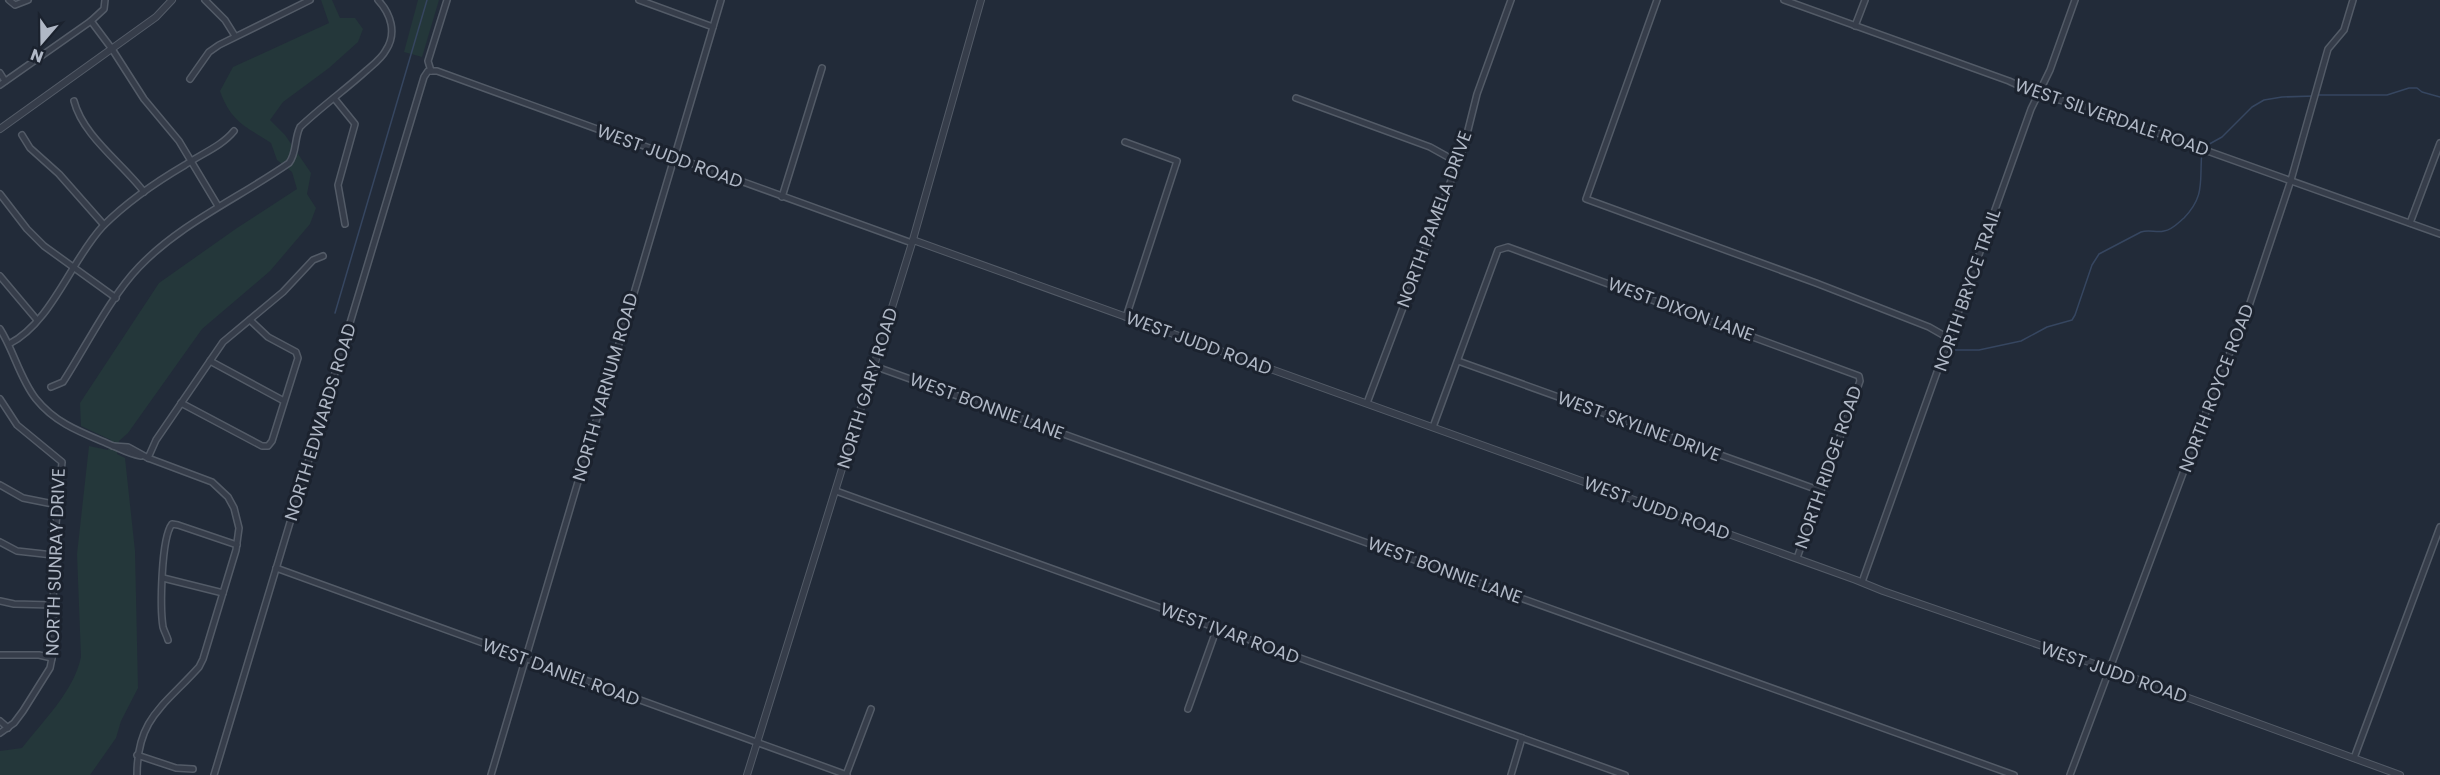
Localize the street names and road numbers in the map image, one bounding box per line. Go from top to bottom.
street label: WEST SILVERDALE ROAD [2012,72,2212,162]
street label: WEST JUDD ROAD [593,118,747,194]
street label: NORTH PAMELA DRIVE [1390,127,1478,311]
street label: NORTH BRYCE TRAIL [1927,205,2007,375]
street label: WEST DIXON LANE [1605,271,1757,347]
street label: NORTH VARNUM ROAD [566,290,644,484]
street label: NORTH ROYCE ROAD [2172,300,2260,476]
street label: NORTH GARY ROAD [831,304,903,472]
street label: WEST JUDD ROAD [1122,305,1276,381]
street label: NORTH EDWARDS ROAD [278,320,362,524]
street label: WEST BONNIE LANE [906,366,1068,446]
street label: NORTH RIDGE ROAD [1788,382,1868,552]
street label: WEST SKYLINE DRIVE [1554,385,1724,467]
street label: NORTH SUNRAY DRIVE [39,468,71,656]
street label: WEST JUDD ROAD [1580,470,1734,546]
street label: WEST BONNIE LANE [1364,530,1526,610]
street label: WEST IVAR ROAD [1157,596,1303,670]
street label: WEST DANIEL ROAD [479,632,643,712]
street label: WEST JUDD ROAD [2037,635,2191,709]

